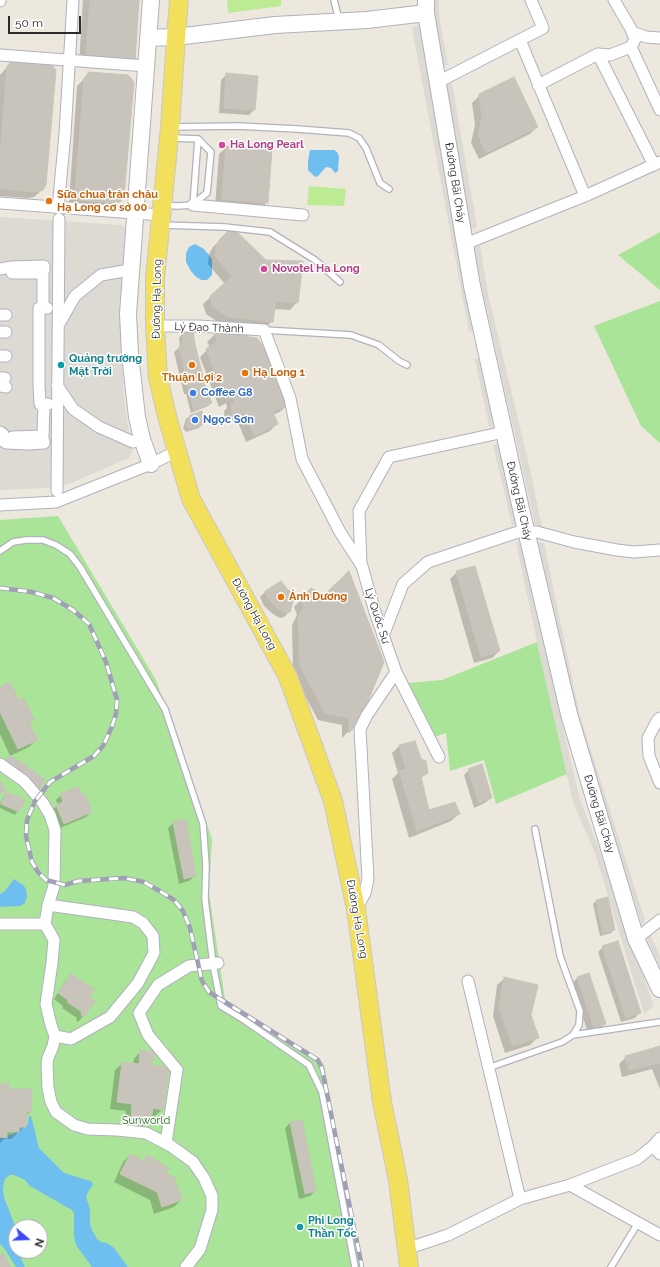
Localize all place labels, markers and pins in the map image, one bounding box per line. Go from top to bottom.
place label: Ha Long Pearl [230,138,304,152]
marker: Ha Long Pearl [217,140,227,150]
place label: Sữa chua trân châu Hạ Long cơ sở 00 [57,188,158,214]
marker: Sữa chua trân châu Hạ Long cơ sở 00 [44,196,54,206]
place label: Novotel Ha Long [272,262,360,276]
marker: Novotel Ha Long [259,264,269,274]
place label: Quảng trường Mặt Trời [69,352,142,378]
marker: Quảng trường Mặt Trời [56,360,66,370]
marker: Thuận Lợi 2 [187,360,197,370]
place label: Hạ Long 1 [253,366,305,380]
marker: Hạ Long 1 [240,368,250,378]
place label: Thuận Lợi 2 [162,371,222,385]
place label: Coffee G8 [201,386,253,400]
marker: Coffee G8 [188,388,198,398]
place label: Ngọc Sơn [203,413,254,427]
marker: Ngọc Sơn [190,415,200,425]
place label: Ánh Dương [289,590,347,604]
marker: Ánh Dương [276,592,286,602]
place label: Phi Long Thần Tốc [308,1214,357,1240]
marker: Phi Long Thần Tốc [295,1222,305,1232]

